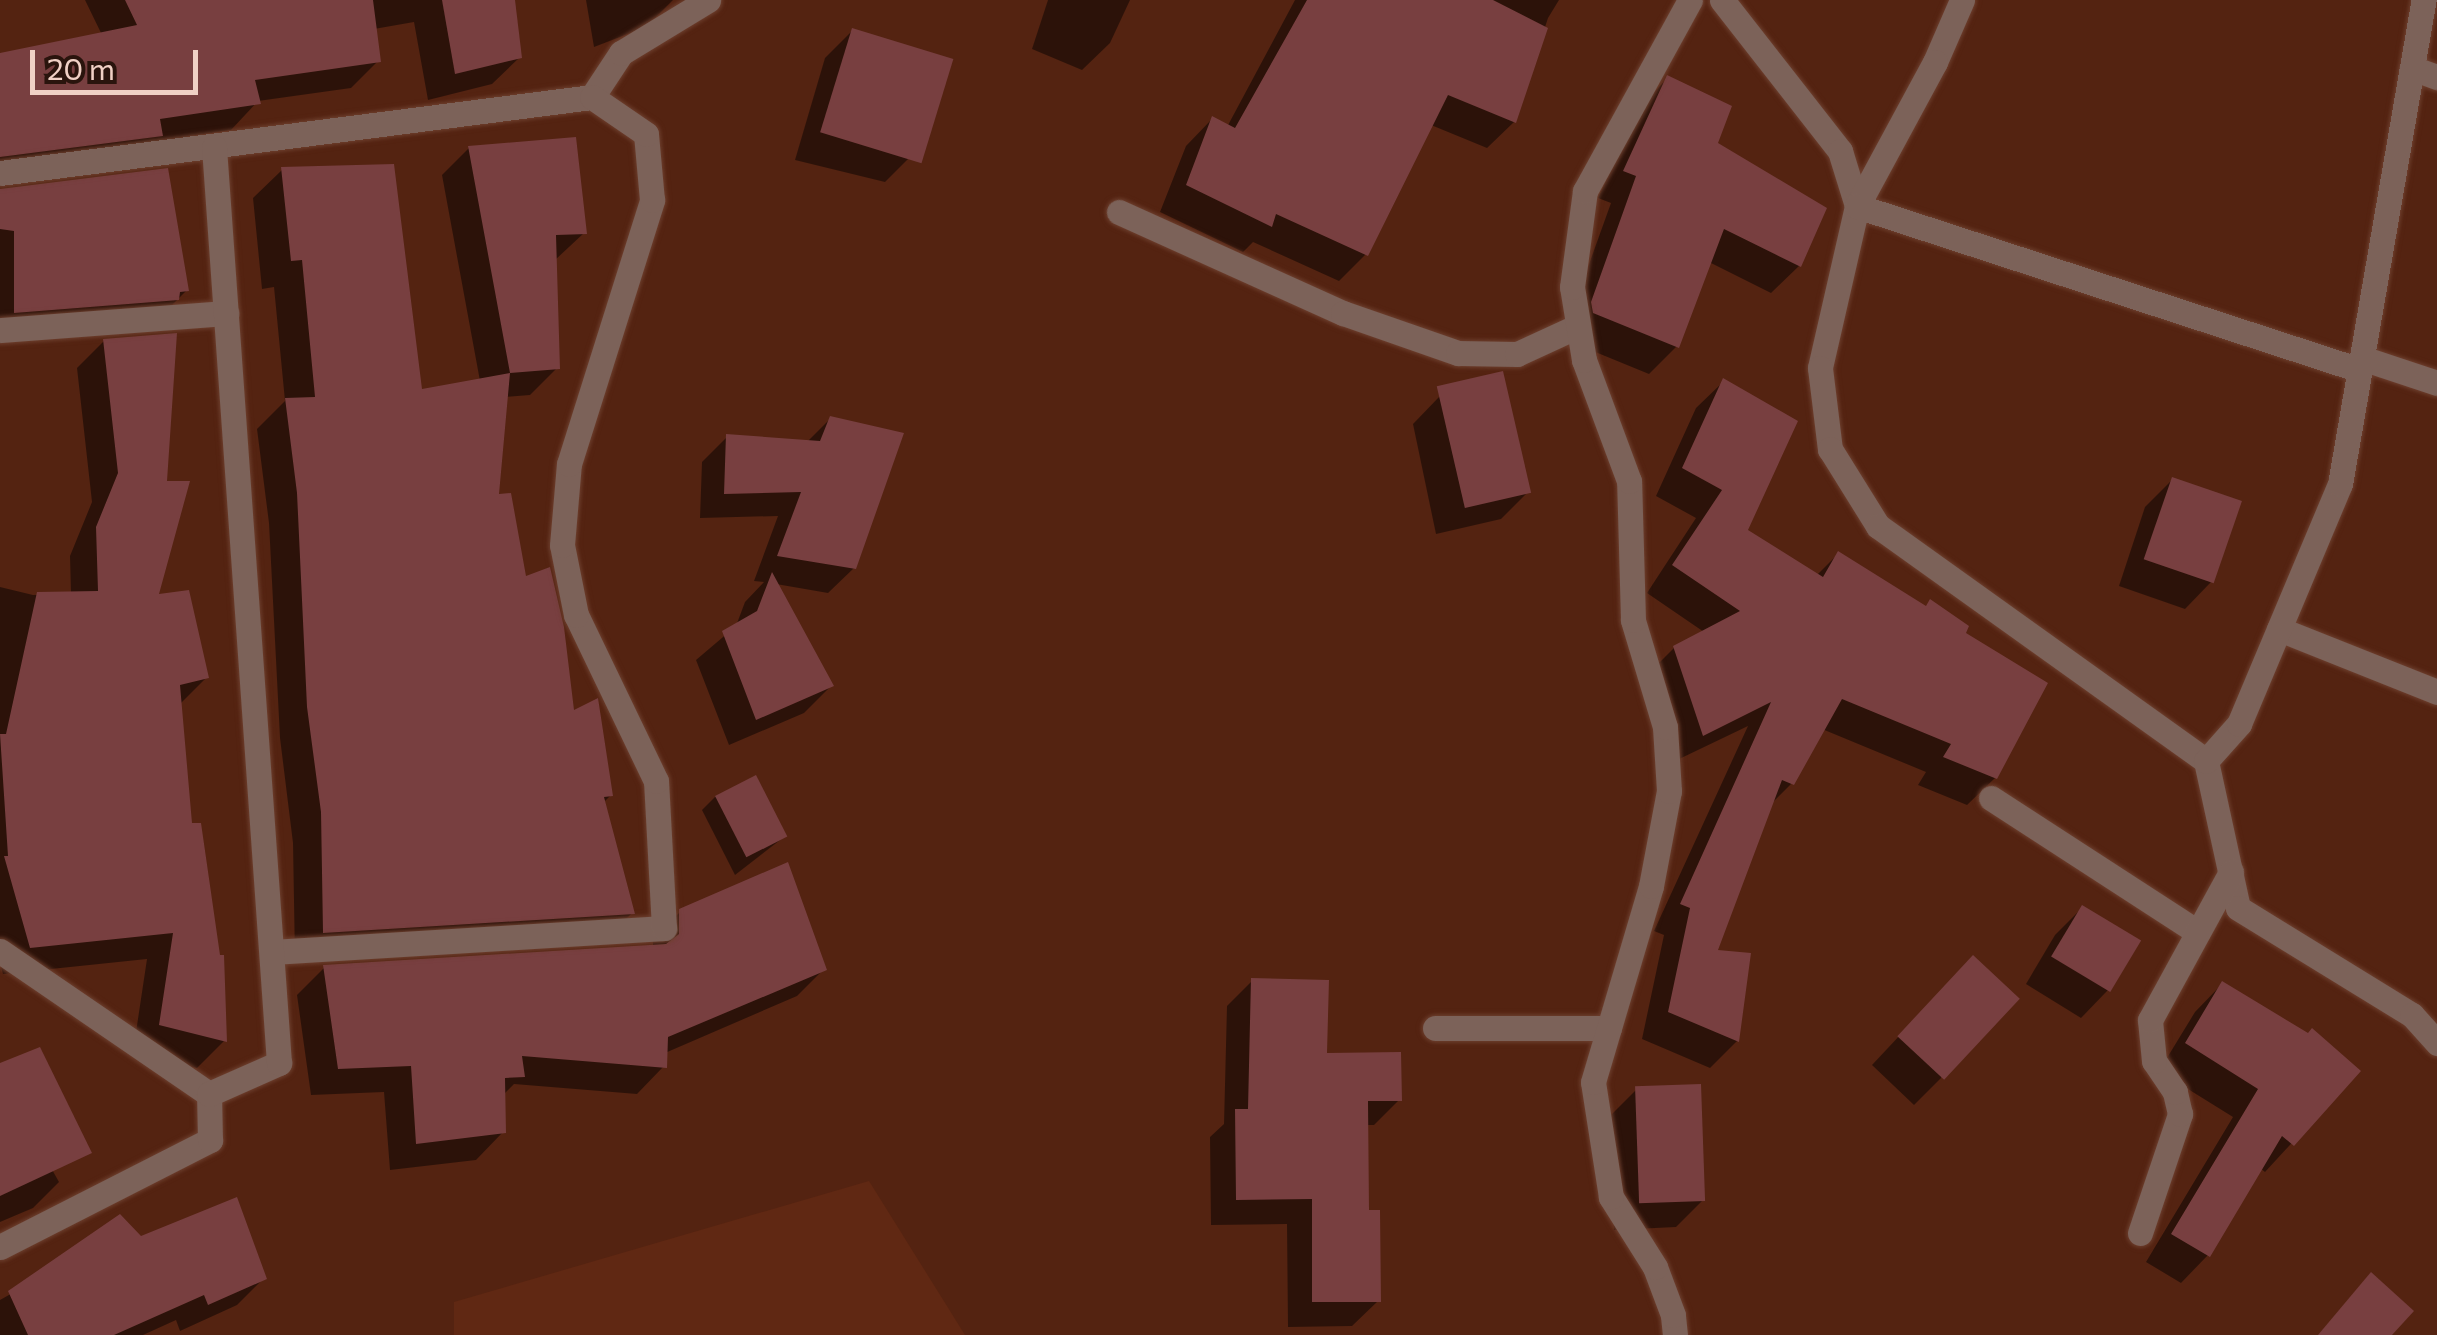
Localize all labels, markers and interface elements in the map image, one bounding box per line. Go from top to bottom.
scale bar [35,30,202,92]
text: 20 m [47,49,115,86]

